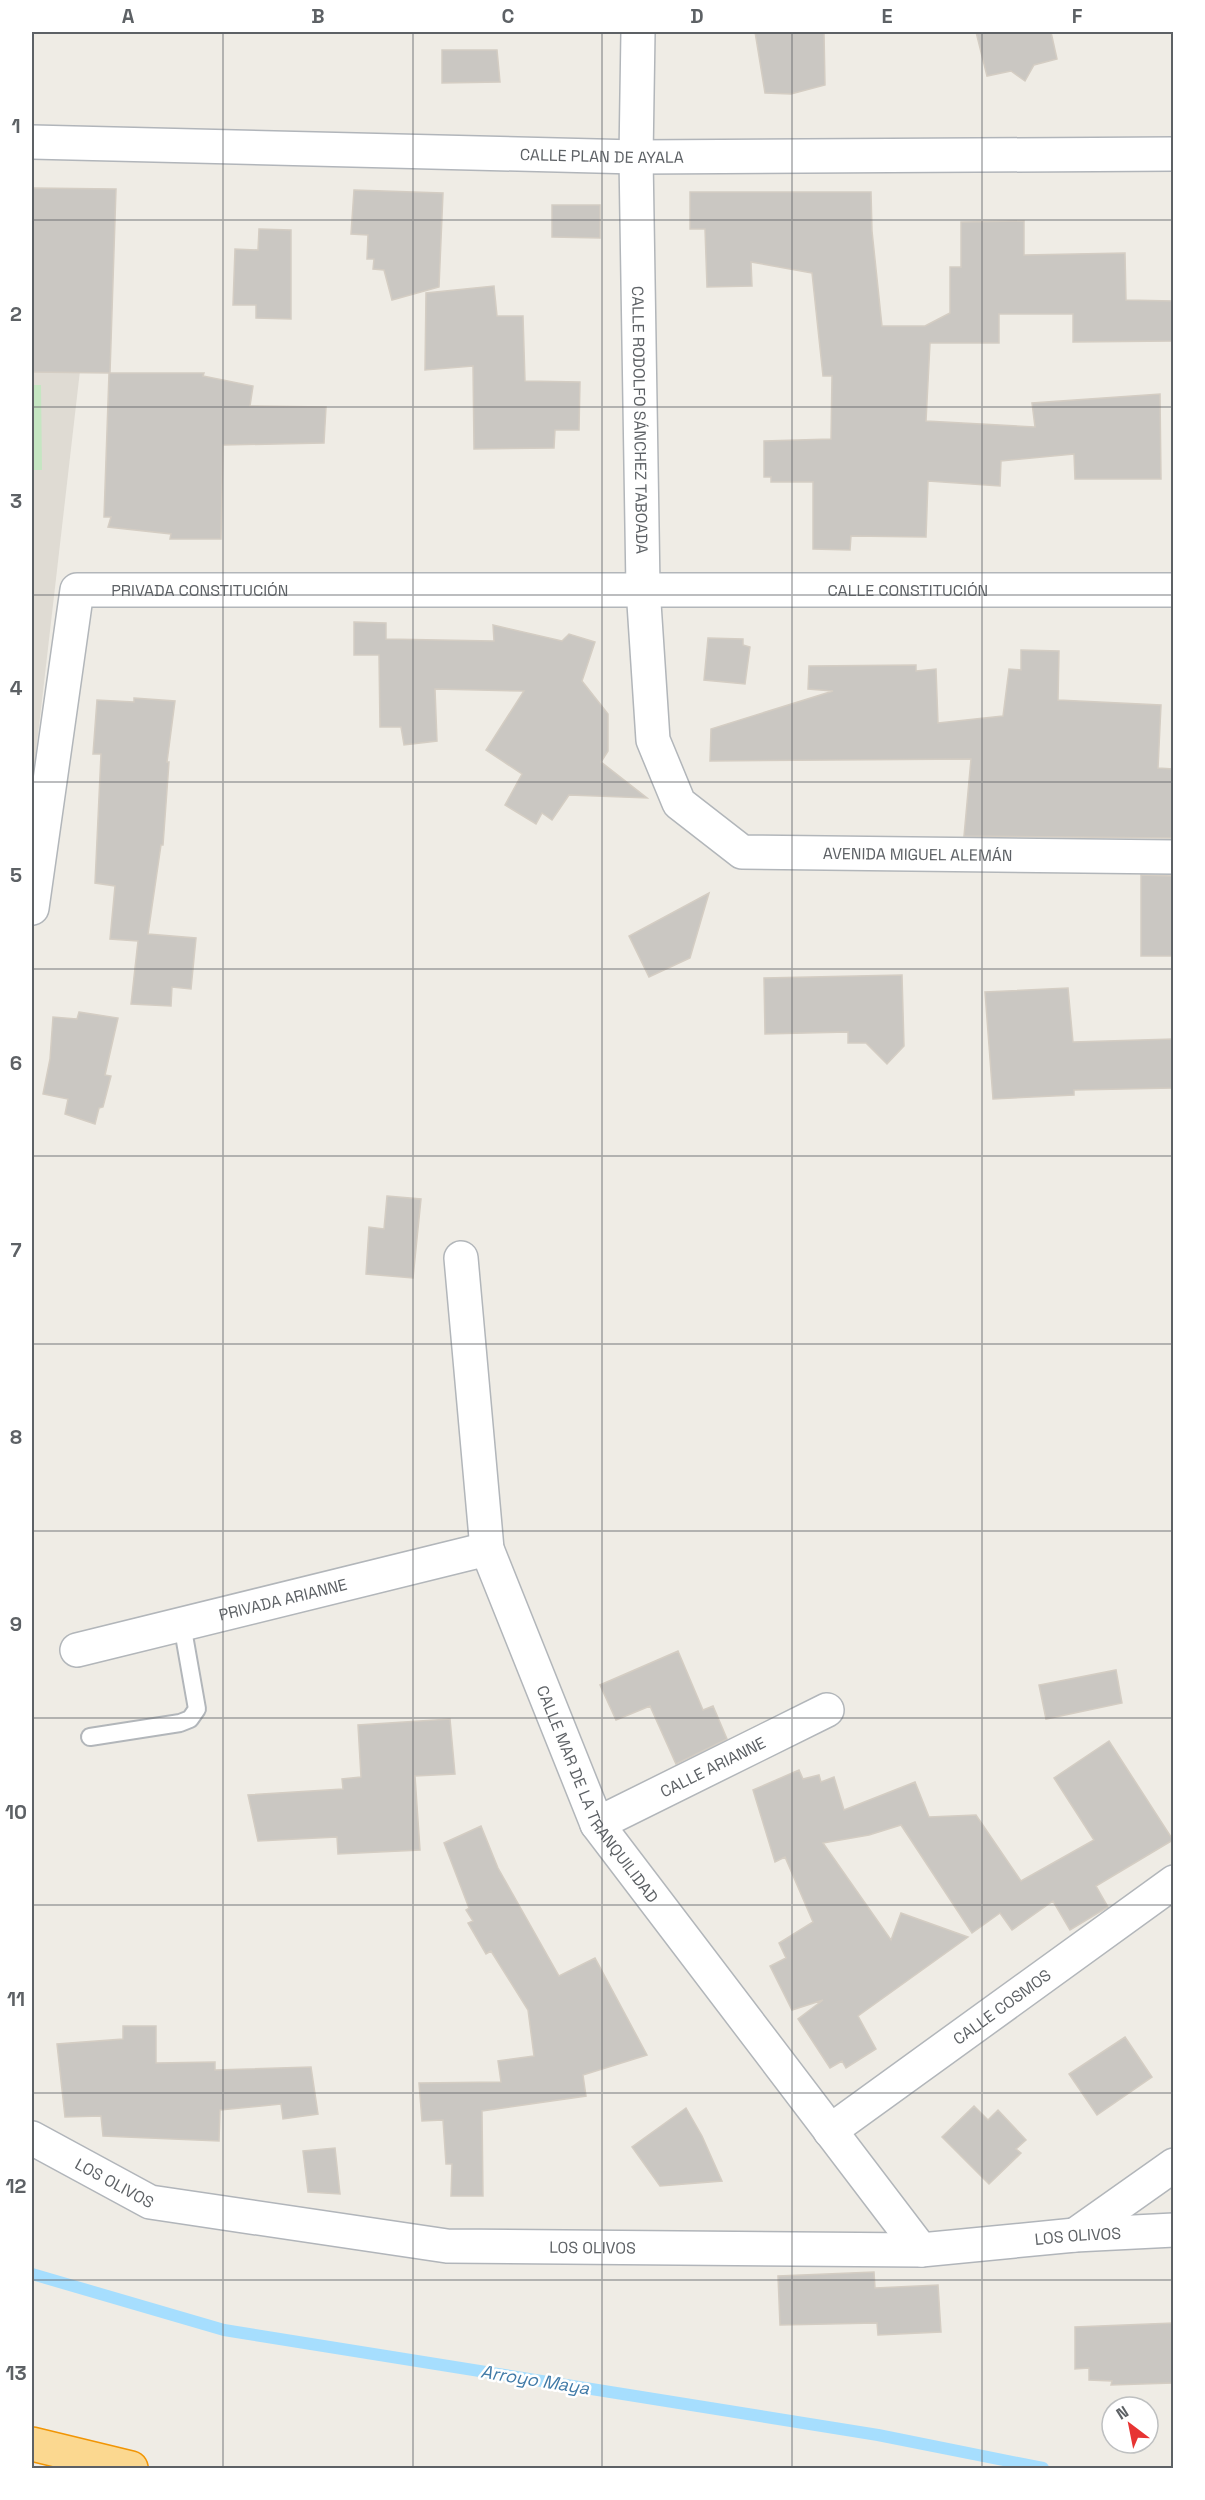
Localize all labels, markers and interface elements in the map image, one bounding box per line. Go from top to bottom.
text: A [122,3,135,29]
text: B [311,3,325,29]
text: C [502,3,515,29]
text: D [690,3,704,29]
text: E [881,3,893,29]
text: F [1072,3,1083,29]
text: 1 [11,113,21,139]
street label: CALLE PLAN DE AYALA [520,144,684,168]
street label: CALLE RODOLFO SÁNCHEZ TABOADA [627,286,652,554]
text: 2 [10,301,22,327]
text: 3 [10,488,22,514]
street label: PRIVADA CONSTITUCIÓN [111,580,288,601]
street label: CALLE CONSTITUCIÓN [827,580,988,601]
text: 4 [10,675,23,701]
street label: AVENIDA MIGUEL ALEMÁN [823,843,1013,866]
text: 5 [10,862,22,888]
text: 6 [10,1050,22,1076]
text: 7 [10,1237,22,1263]
text: 8 [10,1424,22,1450]
street label: PRIVADA ARIANNE [217,1574,349,1626]
text: 9 [10,1611,22,1637]
street label: CALLE MAR DE LA TRANQUILIDAD [532,1682,663,1907]
street label: CALLE ARIANNE [657,1732,769,1802]
text: 10 [5,1799,27,1825]
street label: CALLE COSMOS [949,1964,1055,2050]
text: 11 [7,1986,25,2012]
street label: LOS OLIVOS [71,2153,158,2213]
text: 12 [6,2173,27,2199]
street label: LOS OLIVOS [1034,2223,1122,2250]
street label: LOS OLIVOS [549,2237,636,2259]
text: 13 [5,2360,27,2386]
water label: Arroyo Maya [479,2360,592,2400]
north arrow [1100,2395,1160,2455]
text: N [1112,2401,1132,2424]

